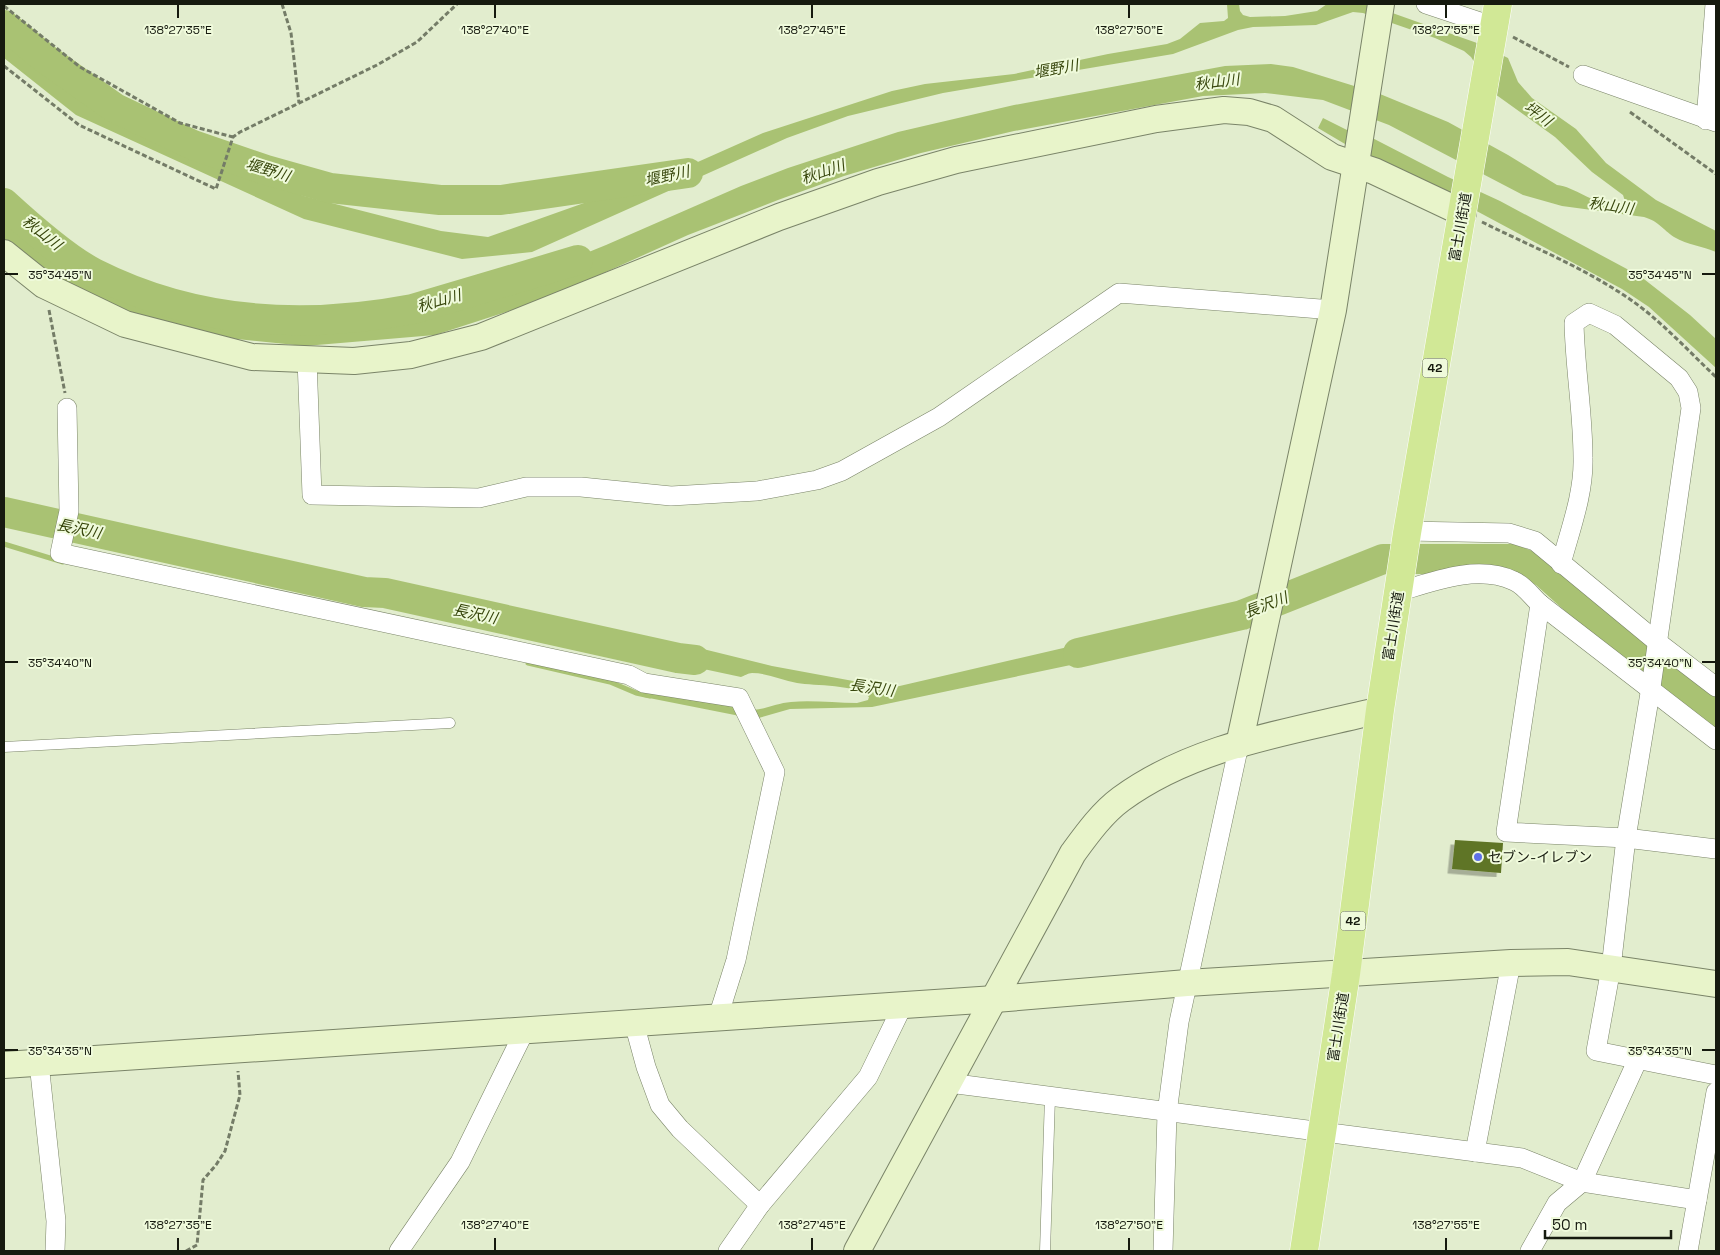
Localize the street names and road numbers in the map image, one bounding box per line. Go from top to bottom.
street label: 富士川街道 [1445,191,1475,263]
road number: 42 [1422,358,1448,378]
street label: 富士川街道 [1379,590,1407,662]
road number: 42 [1340,911,1366,930]
street label: 富士川街道 [1324,991,1352,1063]

